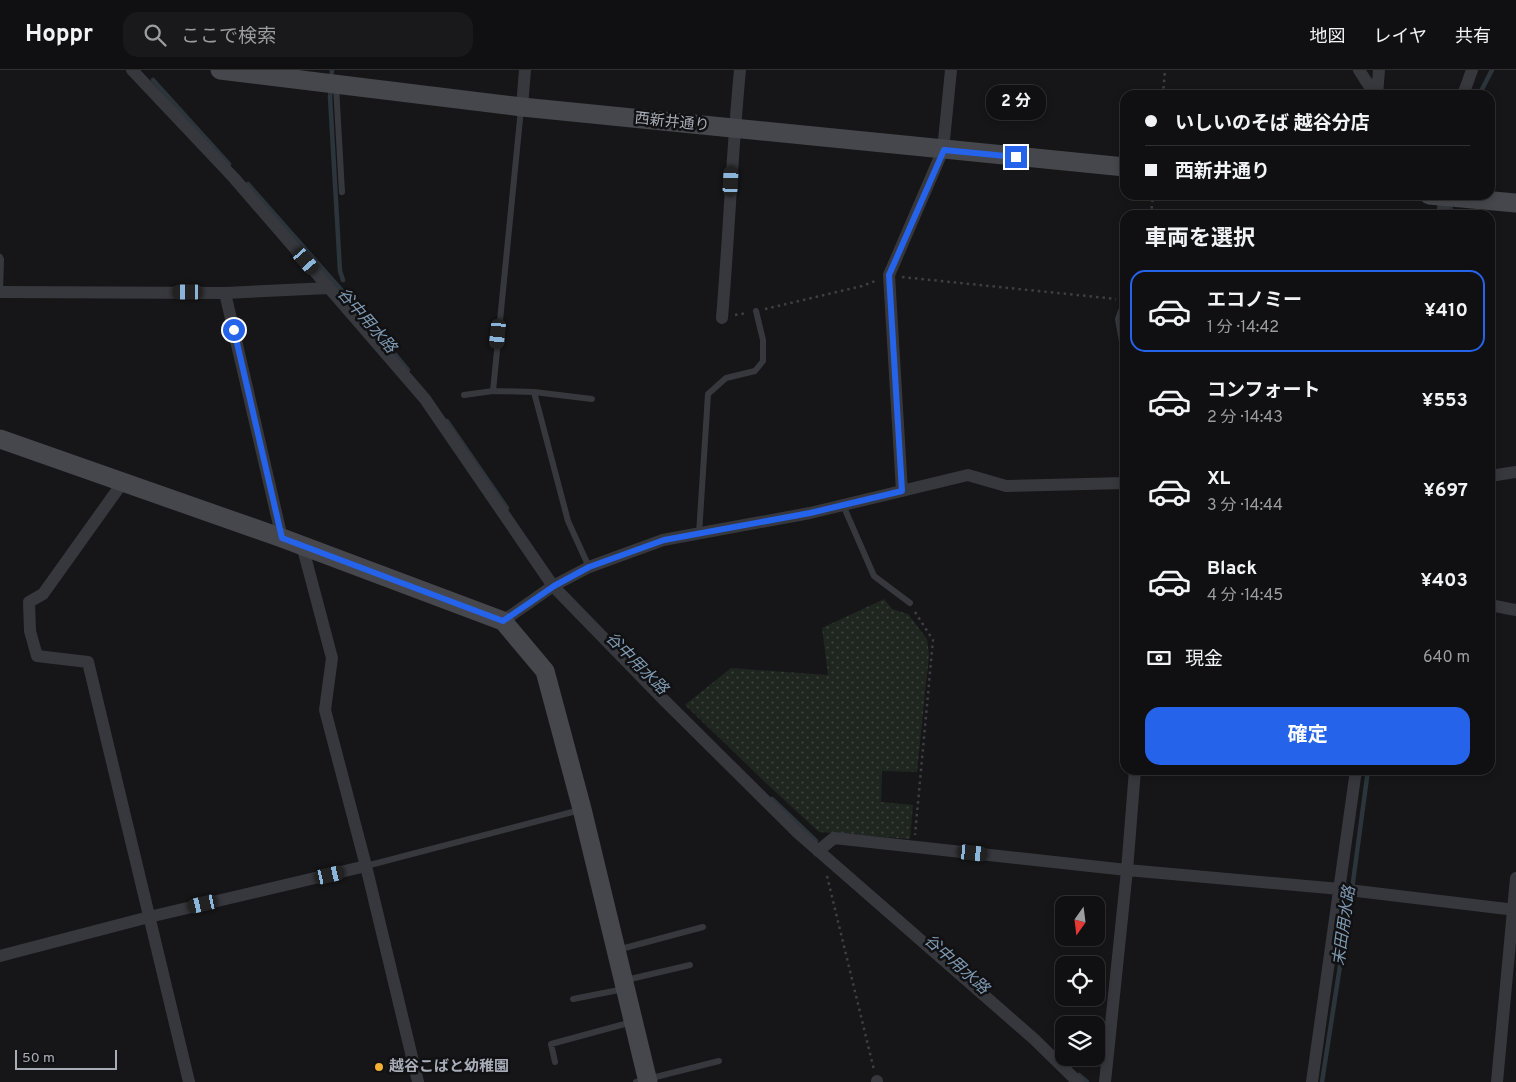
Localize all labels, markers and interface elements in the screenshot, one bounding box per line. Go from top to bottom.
search box [123,12,473,57]
text: Hoppr [25,20,93,50]
icon: search [141,21,169,49]
text: ここで検索 [181,25,276,49]
text: 地図 [1310,26,1346,49]
text: レイヤ [1374,26,1427,49]
text: 共有 [1455,26,1491,49]
callout: 2 分 [986,84,1046,119]
text: 2 分 [1001,92,1031,112]
street label: 西新井通り [634,109,710,136]
text: いしいのそば 越谷分店 [1175,112,1370,136]
route end [1005,146,1027,168]
text: 西新井通り [1175,160,1270,184]
car [722,166,739,196]
text: 車両を選択 [1145,226,1255,253]
car [290,245,321,277]
water label: 谷中用水路 [332,284,401,359]
car [173,285,203,300]
icon: car [1147,289,1192,334]
text: エコノミー [1207,289,1302,313]
text: ¥410 [1424,299,1468,323]
car [488,318,507,350]
text: 1 分 · 14:42 [1207,318,1279,338]
route start [223,319,245,341]
icon: car [1147,379,1192,424]
text: コンフォート [1207,379,1320,403]
text: ¥553 [1422,389,1468,413]
text: 2 分 · 14:43 [1207,408,1283,428]
text: XL [1207,467,1230,491]
icon: car [1147,469,1192,514]
text: ¥697 [1423,479,1468,503]
text: 3 分 · 14:44 [1207,496,1283,516]
text: Black [1207,557,1257,581]
icon: car [1147,559,1192,604]
text: ¥403 [1420,569,1468,593]
text: 4 分 · 14:45 [1207,586,1283,606]
water label: 谷中用水路 [601,629,673,701]
icon: cash [1145,644,1173,672]
text: 現金 [1185,648,1223,672]
text: 640 m [1423,648,1470,668]
button: 確定 [1145,707,1470,765]
car [957,844,988,862]
car [313,864,346,886]
water label: 末田用水路 [1330,883,1361,967]
car [186,893,219,915]
north arrow [1055,896,1105,946]
map controls [1055,896,1105,1066]
water label: 谷中用水路 [920,931,994,1001]
button: locate [1055,956,1105,1006]
button: layers [1055,1016,1105,1066]
scale bar [15,1047,118,1070]
text: 50 m [22,1050,55,1067]
place label: 越谷こばと幼稚園 [389,1057,509,1077]
marker: 越谷こばと幼稚園 [373,1061,385,1073]

